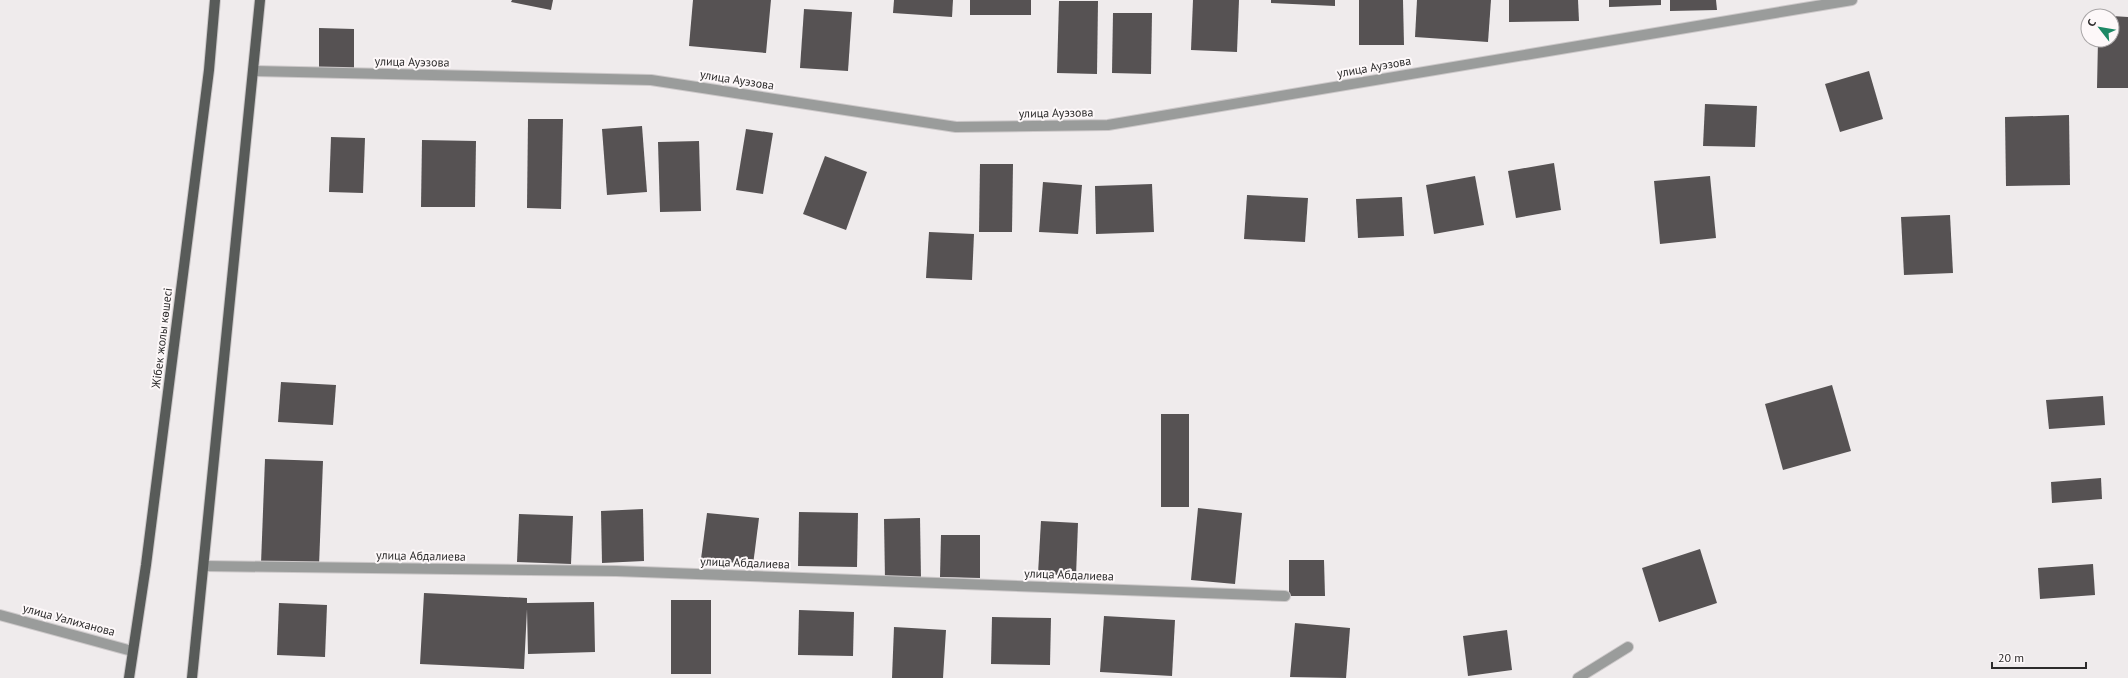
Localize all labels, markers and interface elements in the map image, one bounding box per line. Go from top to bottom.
north arrow [2080,8,2120,48]
text: С [2084,17,2099,29]
street label: улица Ауэзова [374,53,450,70]
street label: улица Ауэзова [1336,53,1412,80]
street label: улица Ауэзова [699,66,775,93]
street label: улица Ауэзова [1018,104,1094,121]
street label: Жібек жолы көшесі [148,287,175,390]
street label: улица Абдалиева [376,547,466,564]
street label: улица Абдалиева [700,553,790,572]
street label: улица Абдалиева [1024,565,1114,584]
street label: улица Уалиханова [21,600,117,639]
scale bar [1992,644,2086,670]
text: 20 m [1998,650,2024,665]

